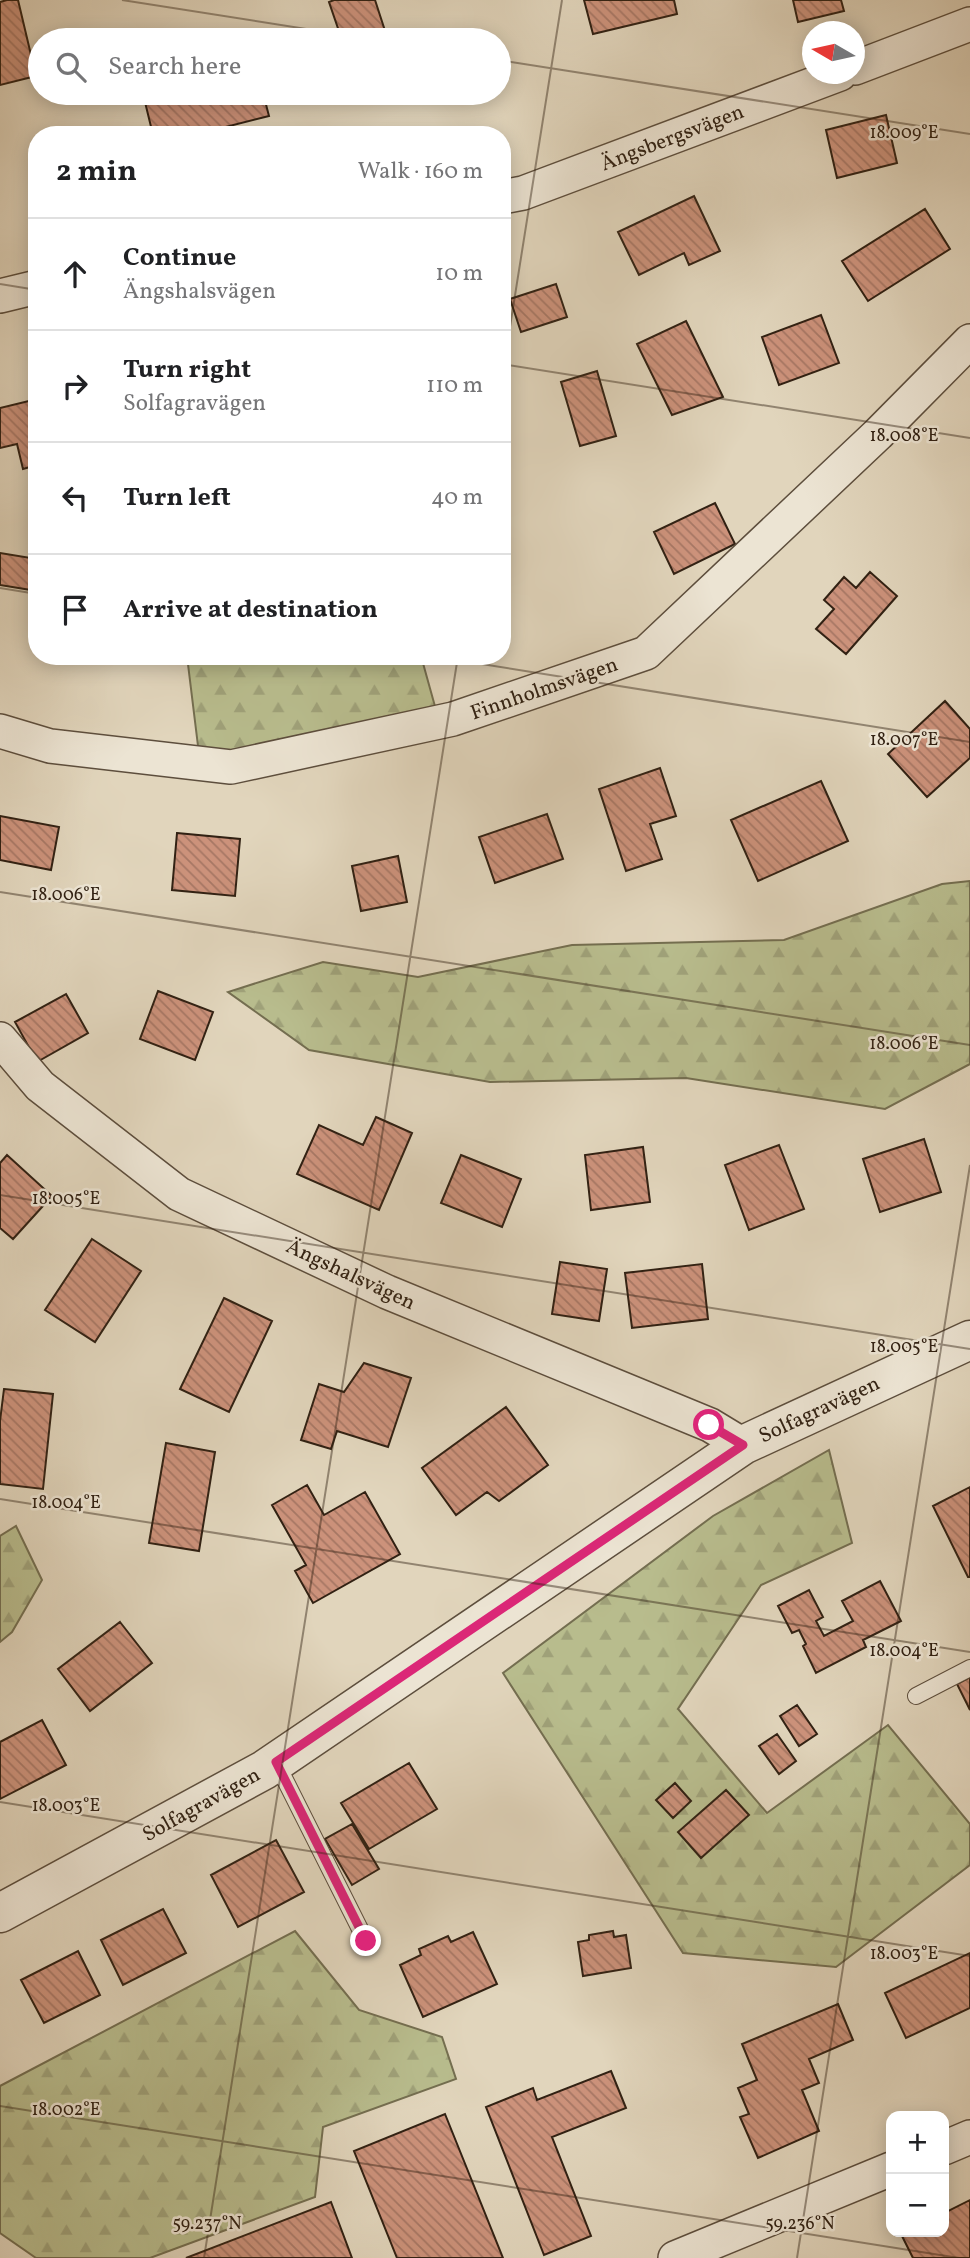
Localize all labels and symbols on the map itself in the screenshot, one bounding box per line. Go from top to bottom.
north arrow [802,21,865,84]
street label: Ängsbergsvägen [597,98,748,179]
text: 18.009°E [869,121,939,146]
text: 18.008°E [869,424,939,449]
street label: Finnholmsvägen [467,651,622,728]
text: 18.007°E [870,728,939,753]
text: 18.006°E [31,883,101,908]
text: 18.006°E [869,1032,939,1057]
text: 18.005°E [32,1187,100,1212]
street label: Ängshalsvägen [281,1233,420,1318]
text: 18.005°E [870,1335,938,1360]
street label: Solfagravägen [754,1370,885,1451]
route start [693,1409,724,1440]
text: 18.004°E [31,1491,101,1516]
text: 18.004°E [869,1639,939,1664]
street label: Solfagravägen [138,1761,266,1850]
text: 18.003°E [32,1794,101,1819]
route end [350,1925,381,1956]
text: 18.003°E [870,1942,939,1967]
text: 18.002°E [31,2098,101,2123]
text: 59.237°N [172,2212,242,2237]
text: 59.236°N [765,2212,835,2237]

